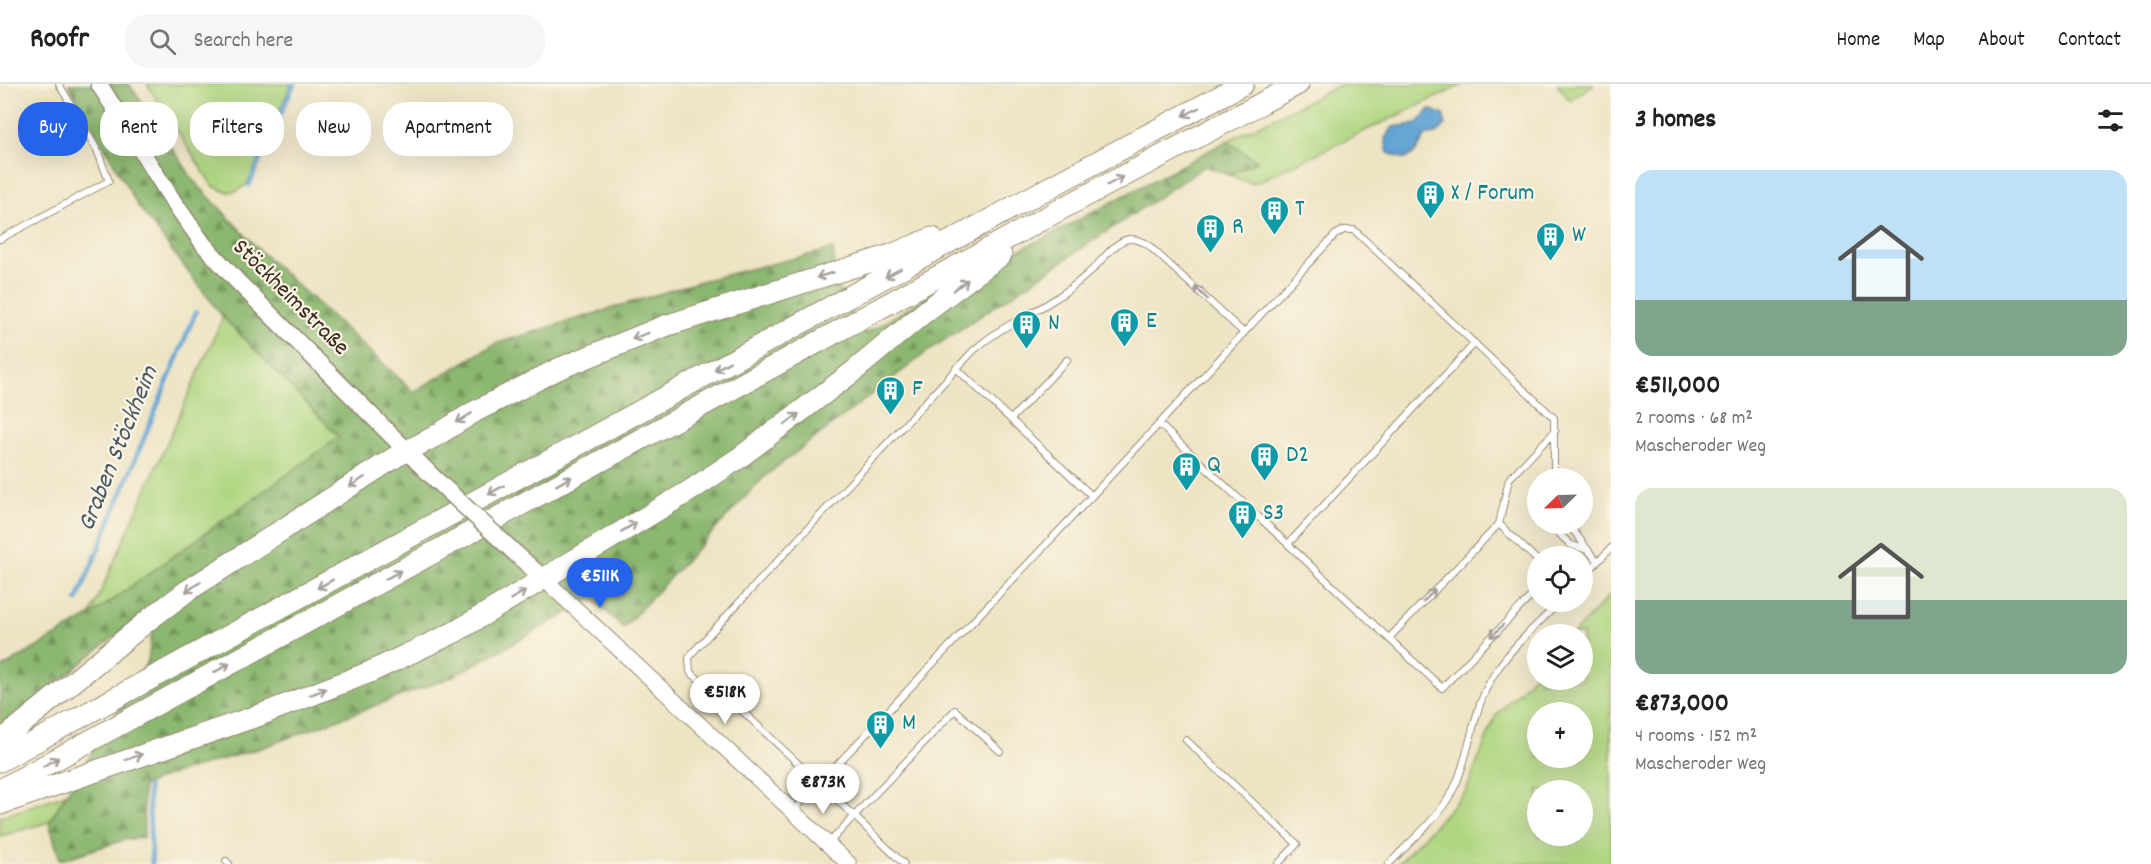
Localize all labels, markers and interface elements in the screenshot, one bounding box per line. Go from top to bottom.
search box [125,14,545,68]
text: Roofr [30,21,89,61]
icon: search [146,25,179,58]
text: Search here [194,26,293,57]
text: Home [1836,26,1880,56]
text: Map [1913,26,1945,56]
text: About [1978,26,2025,56]
text: Contact [2058,26,2121,56]
chip: Buy [18,102,88,156]
chip: Rent [100,102,178,156]
chip: Filters [190,102,284,156]
chip: New [296,102,371,156]
chip: Apartment [383,102,513,156]
text: 3 homes [1635,102,1716,139]
icon: filters [2094,104,2127,137]
one-way arrow [1183,106,1200,118]
one-way arrow [1106,175,1123,187]
place label: X / Forum [1451,177,1534,211]
building icon: X / Forum [1414,178,1446,220]
place label: T [1295,193,1305,227]
building icon: T [1258,194,1290,236]
icon: home [1827,209,1935,317]
place label: R [1232,211,1244,245]
building icon: R [1195,212,1227,254]
place label: W [1572,219,1586,253]
building icon: W [1535,220,1567,262]
street label: Stöckheimstraße [224,232,356,364]
one-way arrow [885,267,902,279]
one-way arrow [816,271,835,282]
one-way arrow [952,278,968,291]
one-way arrow [1194,286,1209,301]
place label: E [1146,305,1157,339]
building icon: E [1109,306,1141,348]
place label: N [1048,307,1060,341]
building icon: N [1011,308,1043,350]
one-way arrow [631,331,650,342]
water label: Graben Stöckheim [69,360,169,537]
one-way arrow [714,360,731,372]
text: €511,000 [1635,368,1720,405]
place label: F [912,373,923,407]
building icon: F [875,374,907,416]
text: 2 rooms · 68 m² [1635,405,1753,433]
one-way arrow [456,413,473,425]
one-way arrow [783,413,799,425]
text: Mascheroder Weg [1635,433,1766,461]
place label: D2 [1286,439,1309,473]
building icon: D2 [1249,440,1281,482]
place label: Q [1207,449,1221,483]
building icon: Q [1170,450,1202,492]
north arrow [1527,468,1593,534]
map controls [1527,468,1593,846]
one-way arrow [555,475,573,486]
one-way arrow [349,476,366,489]
one-way arrow [488,484,505,496]
place label: S3 [1263,497,1284,531]
building icon: S3 [1226,498,1258,540]
one-way arrow [620,520,637,532]
icon: home [1827,527,1935,635]
button: locate [1527,546,1593,612]
pin: €511K [558,558,642,609]
text: €511K [581,563,619,591]
one-way arrow [384,569,402,580]
one-way arrow [317,578,334,590]
one-way arrow [185,581,202,593]
one-way arrow [1422,588,1437,603]
one-way arrow [509,589,526,601]
one-way arrow [1490,624,1504,639]
button: layers [1527,624,1593,690]
one-way arrow [213,662,231,673]
pin: €518K [683,674,767,725]
text: €518K [704,679,746,707]
one-way arrow [308,686,327,697]
text: €873,000 [1635,686,1729,723]
button: + [1527,702,1593,768]
place label: M [902,707,916,741]
building icon: M [865,708,897,750]
text: 4 rooms · 152 m² [1635,723,1757,751]
one-way arrow [124,751,143,762]
text: Mascheroder Weg [1635,751,1766,779]
one-way arrow [42,756,60,767]
pin: €873K [781,764,865,815]
text: €873K [801,769,845,797]
button: − [1527,780,1593,846]

